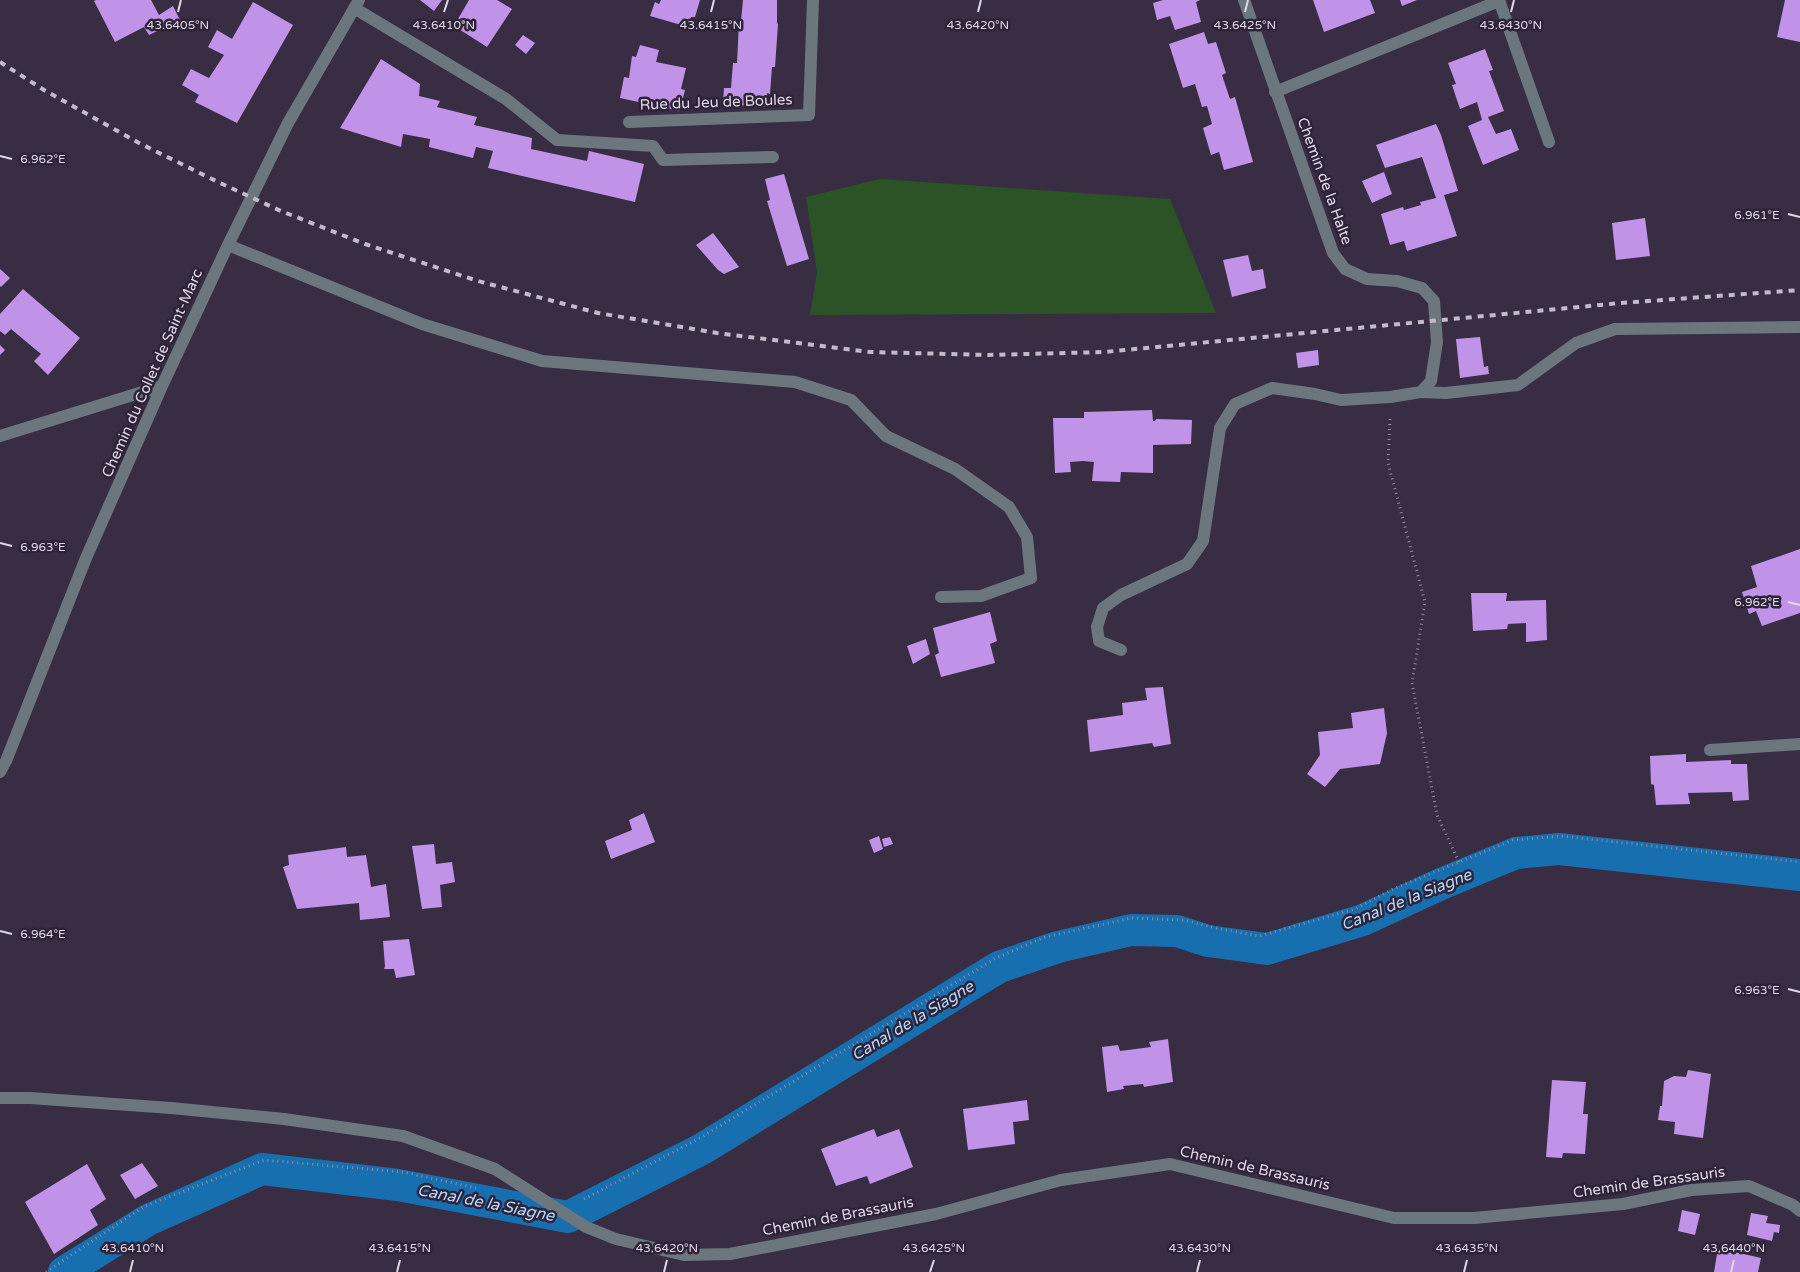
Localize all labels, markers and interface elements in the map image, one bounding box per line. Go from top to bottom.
text: 43.6405°N [147,18,209,32]
text: 43.6410°N [413,18,475,32]
text: 43.6415°N [680,18,742,32]
text: 43.6420°N [947,18,1009,32]
text: 43.6425°N [1214,18,1276,32]
text: 43.6430°N [1480,18,1542,32]
street label: Rue du Jeu de Boules [639,90,793,114]
street label: Chemin de la Halte [1294,115,1356,247]
text: 6.962°E [20,152,66,166]
text: 6.961°E [1734,208,1780,222]
street label: Chemin du Collet de Saint-Marc [98,266,206,480]
text: 6.963°E [20,540,66,554]
text: 6.962°E [1734,595,1780,609]
water label: Canal de la Siagne [1338,864,1475,935]
text: 6.964°E [20,927,66,941]
water label: Canal de la Siagne [848,976,978,1065]
text: 6.963°E [1734,983,1780,997]
street label: Chemin de Brassauris [1178,1142,1332,1194]
street label: Chemin de Brassauris [1572,1162,1726,1202]
water label: Canal de la Siagne [416,1180,557,1226]
street label: Chemin de Brassauris [761,1193,915,1239]
text: 43.6410°N [102,1241,164,1255]
text: 43.6415°N [369,1241,431,1255]
text: 43.6420°N [636,1241,698,1255]
text: 43.6425°N [903,1241,965,1255]
text: 43.6430°N [1169,1241,1231,1255]
text: 43.6435°N [1436,1241,1498,1255]
text: 43.6440°N [1703,1241,1765,1255]

